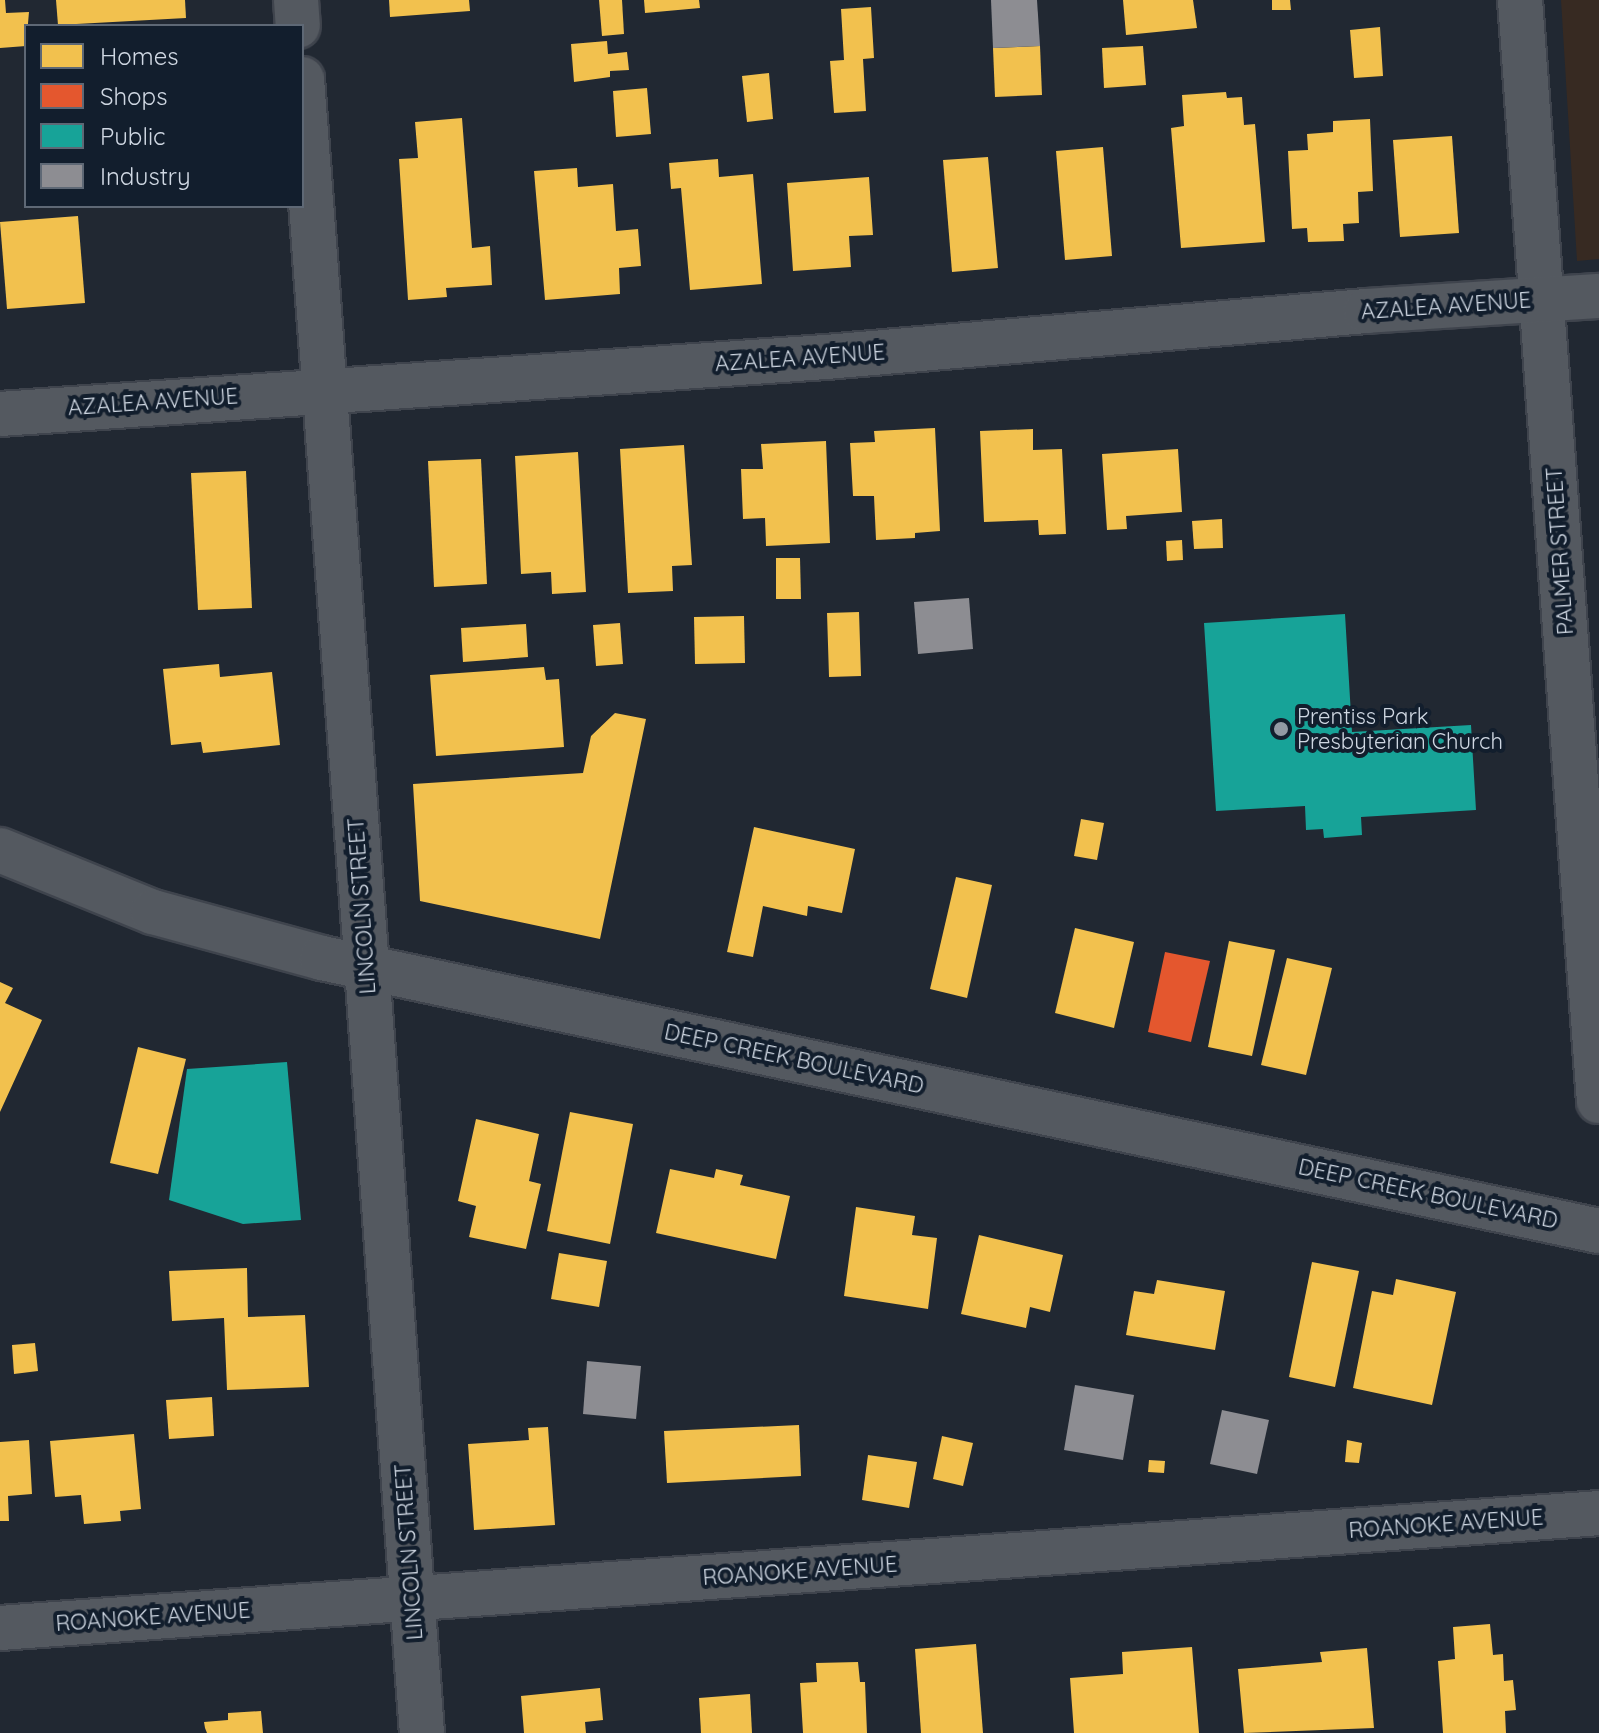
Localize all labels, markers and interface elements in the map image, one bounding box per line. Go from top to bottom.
legend [24,24,304,208]
text: Homes [100,41,178,71]
text: Shops [100,81,167,111]
text: Public [100,121,165,151]
text: Industry [100,161,191,191]
street label: AZALEA AVENUE [1360,287,1532,325]
street label: AZALEA AVENUE [714,339,886,377]
street label: AZALEA AVENUE [67,383,239,421]
street label: PALMER STREET [1541,466,1579,636]
place label: Prentiss Park Presbyterian Church [1297,703,1503,754]
marker: Prentiss Park Presbyterian Church [1272,720,1290,738]
street label: LINCOLN STREET [343,817,381,995]
street label: DEEP CREEK BOULEVARD [662,1019,926,1099]
street label: DEEP CREEK BOULEVARD [1296,1154,1560,1234]
street label: LINCOLN STREET [390,1463,428,1641]
street label: ROANOKE AVENUE [1348,1504,1544,1544]
street label: ROANOKE AVENUE [702,1551,898,1591]
street label: ROANOKE AVENUE [55,1597,251,1637]

